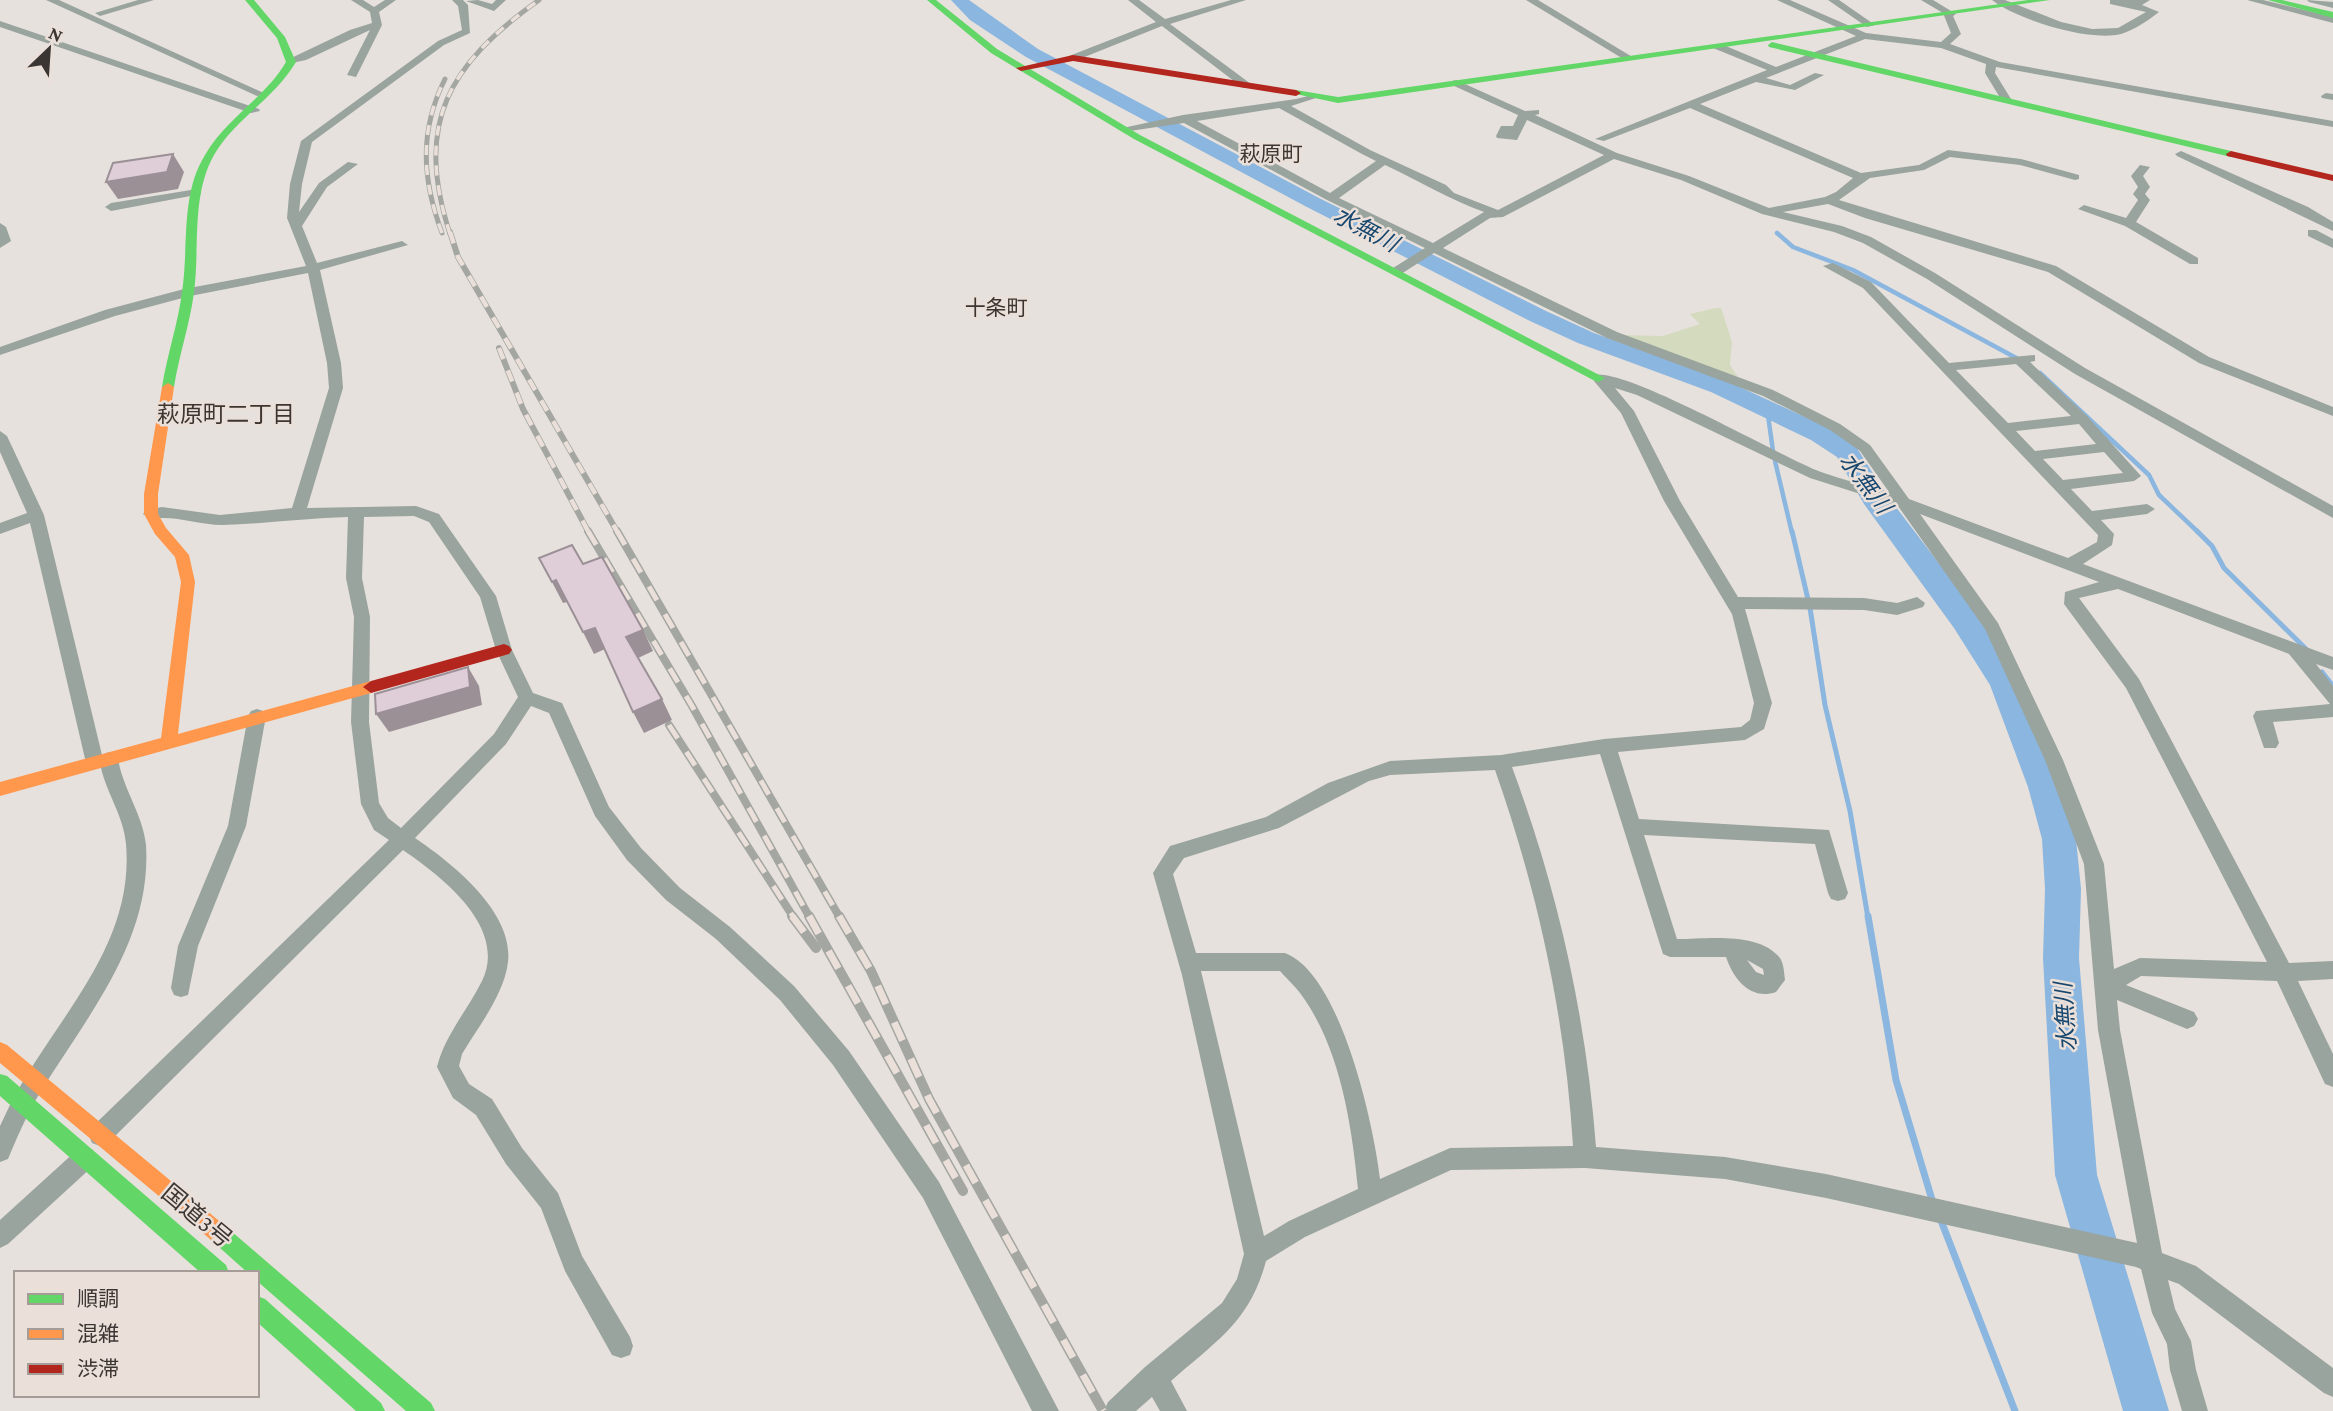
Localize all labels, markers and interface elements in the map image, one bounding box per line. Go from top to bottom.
north arrow [14,14,84,84]
text: N [46,22,66,46]
district label: 萩原町 [1240,142,1303,166]
water label: 水無川 [1329,201,1405,258]
district label: 十条町 [965,296,1028,320]
district label: 萩原町二丁目 [157,401,295,427]
water label: 水無川 [1835,448,1899,521]
water label: 水無川 [2049,979,2080,1052]
street label: 国道3号 [157,1178,238,1253]
legend [14,1271,259,1397]
text: 順調 [77,1287,119,1311]
text: 混雑 [77,1322,119,1346]
text: 渋滞 [77,1357,119,1381]

